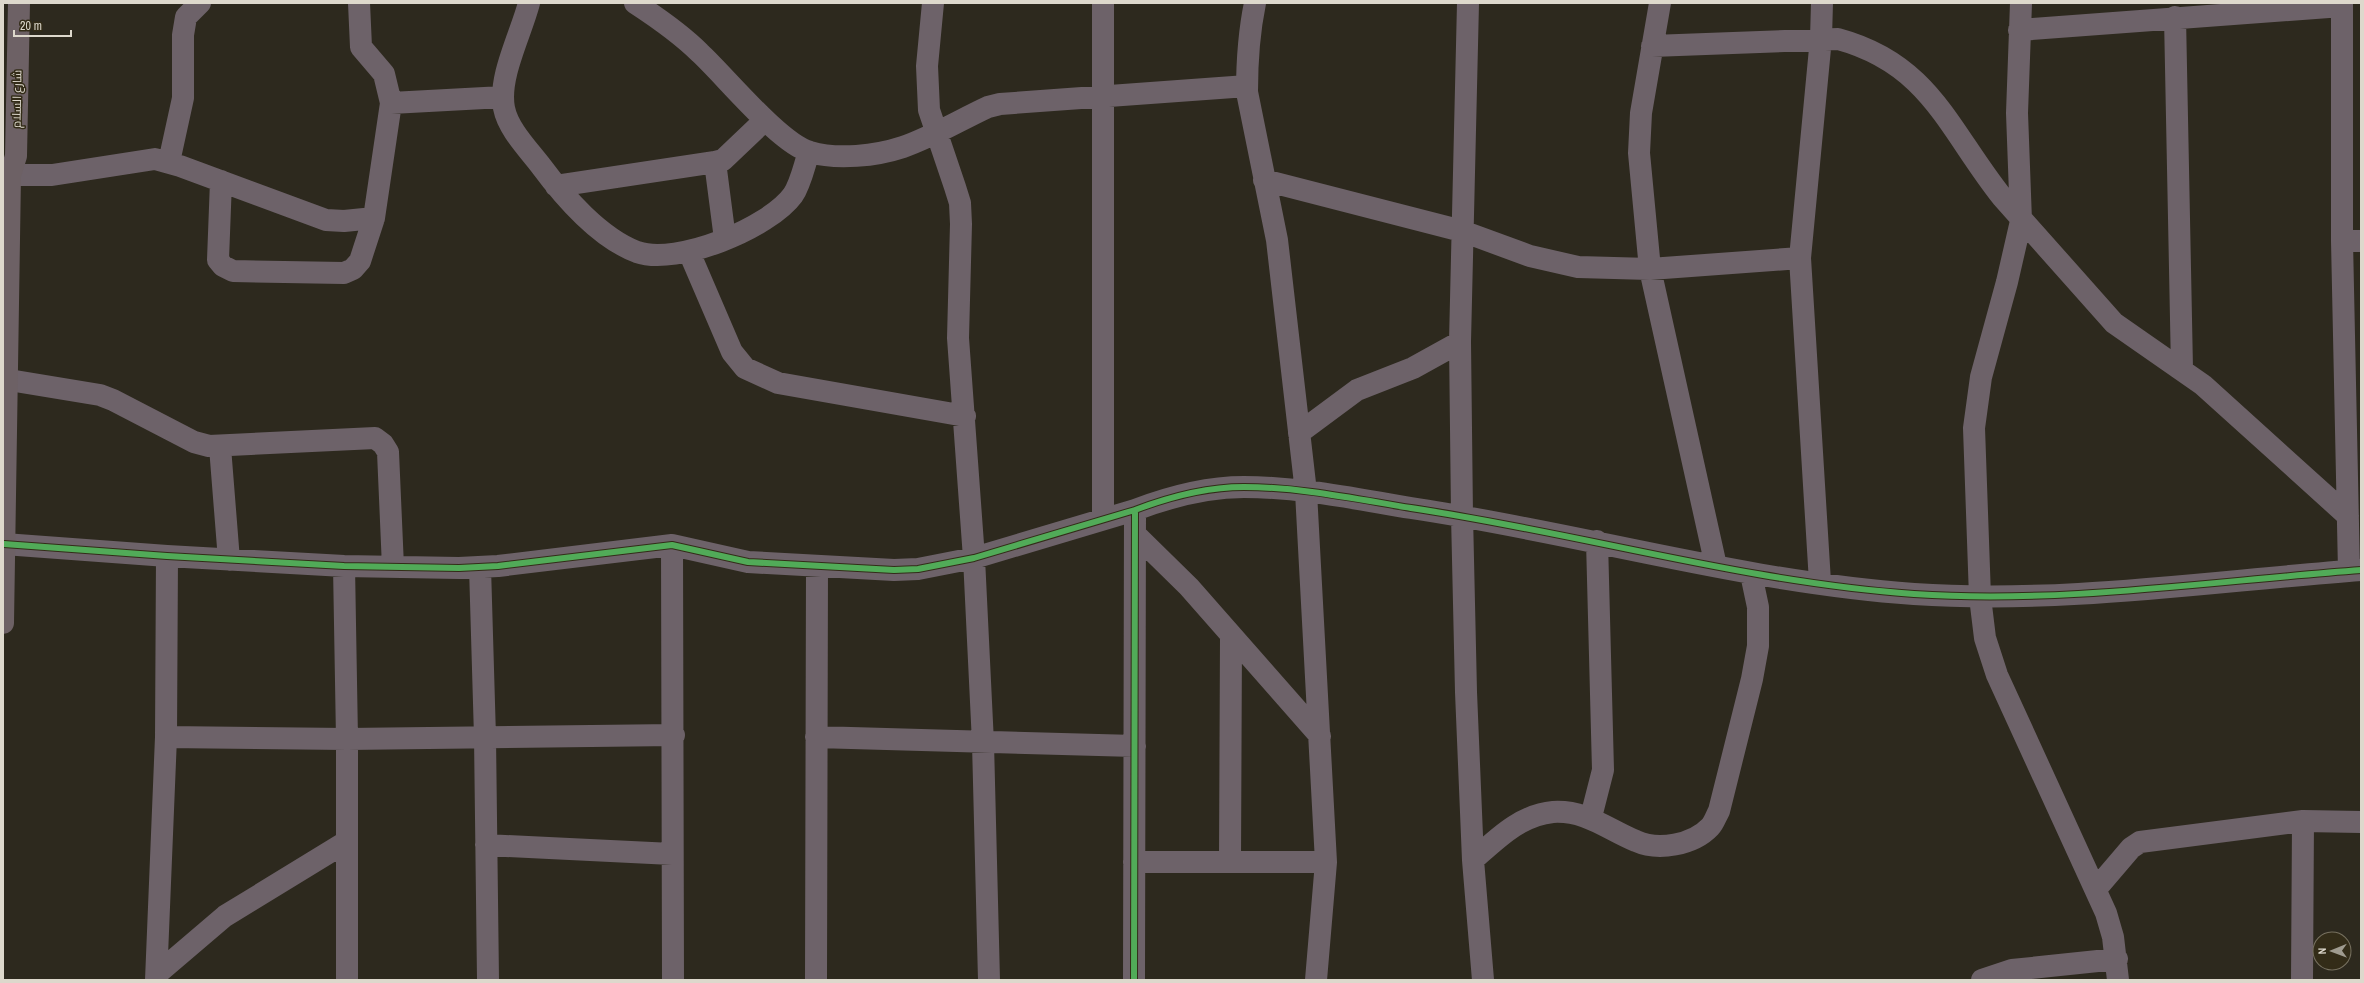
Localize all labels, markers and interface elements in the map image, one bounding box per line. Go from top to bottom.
scale bar [14,12,71,38]
text: 20 m [20,18,42,34]
street label: شارع السلام [8,70,26,128]
north arrow [2312,931,2352,971]
text: N [2315,948,2329,955]

